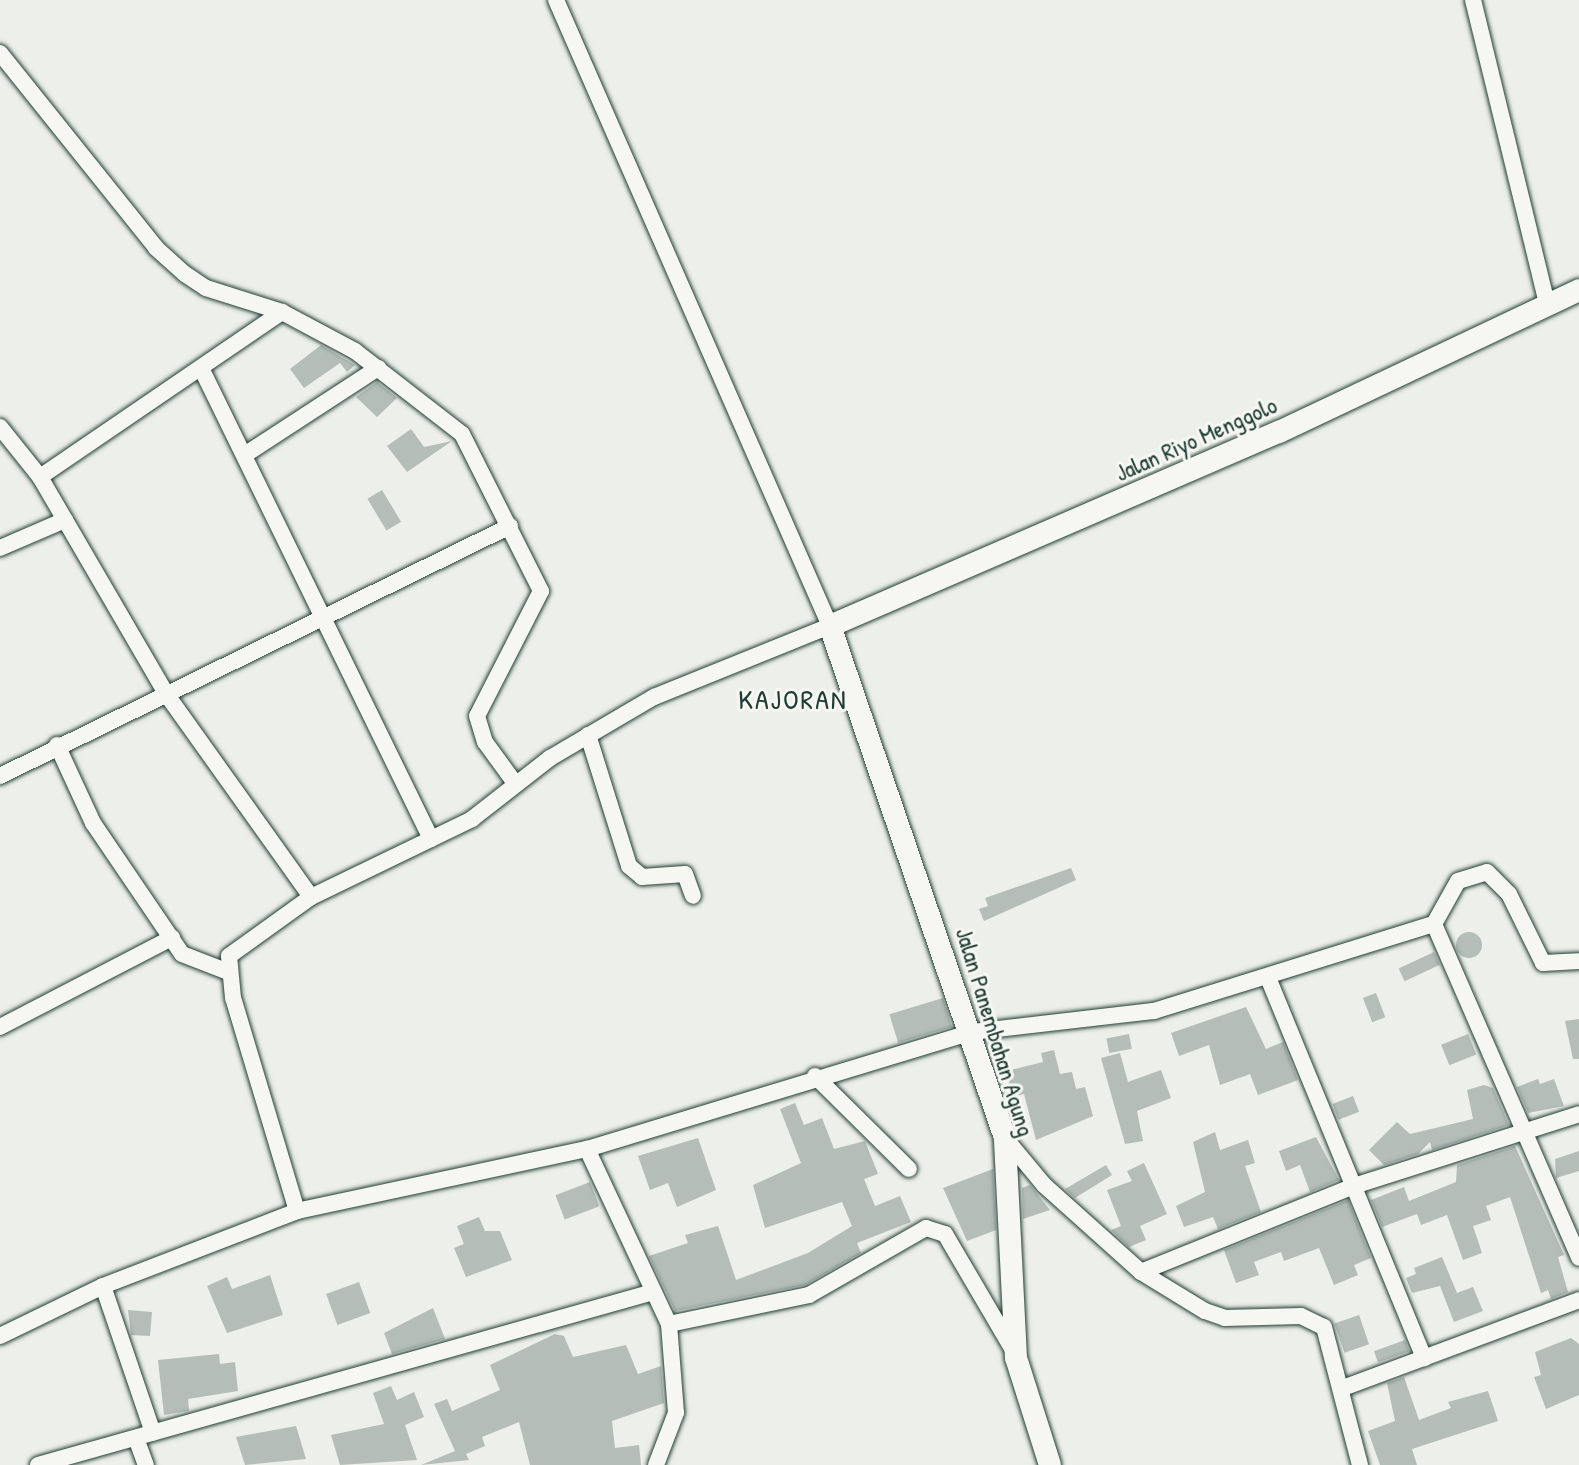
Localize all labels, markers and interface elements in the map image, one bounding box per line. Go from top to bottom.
street label: Jalan Riyo Menggolo [1111,390,1281,488]
district label: KAJORAN [738,682,848,716]
street label: Jalan Panembahan Agung [950,924,1040,1140]

